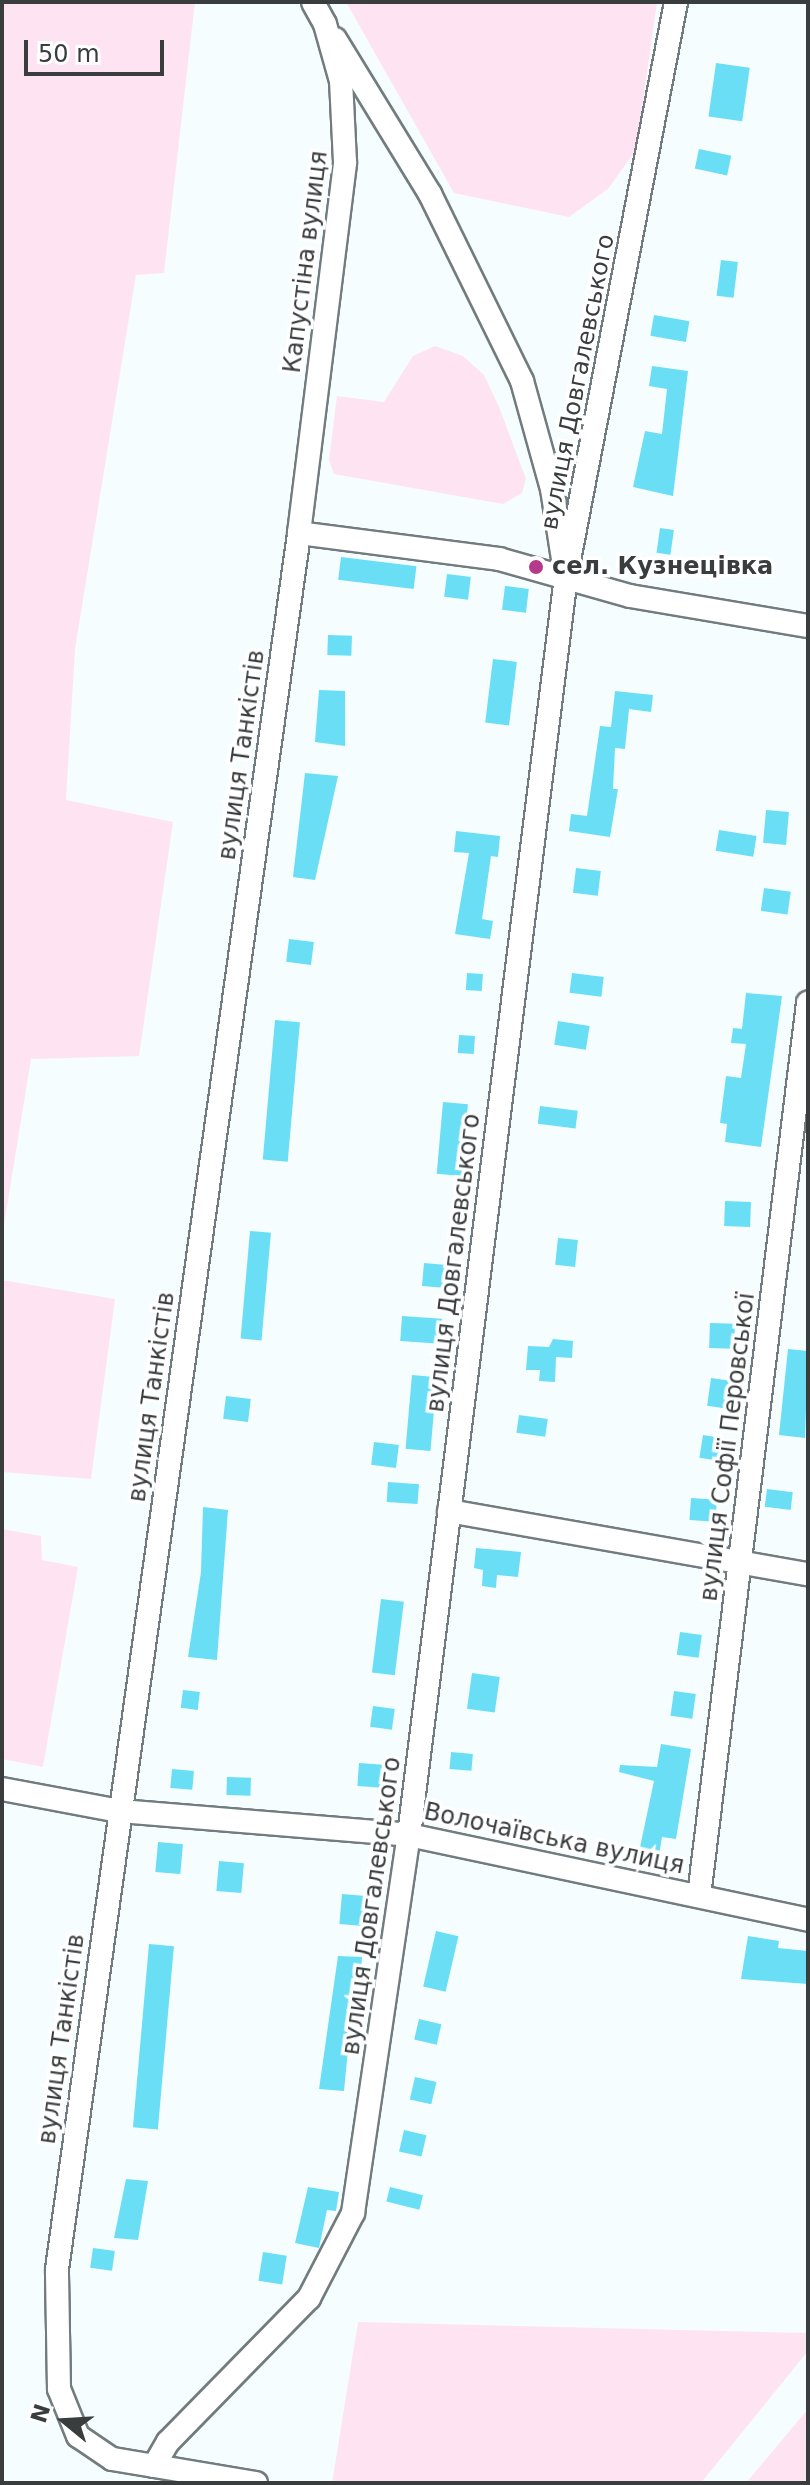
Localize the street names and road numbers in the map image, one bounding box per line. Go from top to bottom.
street label: Капустіна вулиця [278,149,334,375]
street label: вулиця Довгалевського [535,232,621,532]
street label: вулиця Танкістів [213,648,271,862]
street label: вулиця Довгалевського [421,1112,487,1414]
street label: вулиця Танкістів [123,1290,181,1504]
street label: вулиця Софії Перовської [695,1291,761,1603]
street label: вулиця Довгалевського [337,1755,407,2057]
street label: Волочаївська вулиця [421,1797,687,1881]
street label: вулиця Танкістів [33,1932,91,2146]

